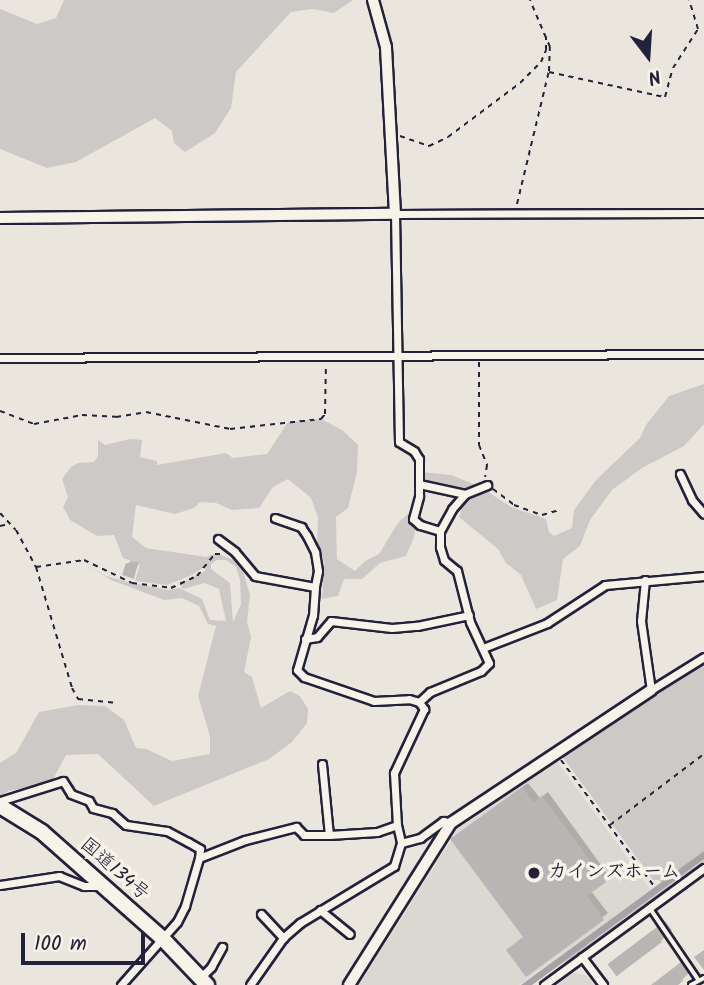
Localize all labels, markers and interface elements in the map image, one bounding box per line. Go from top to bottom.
north arrow [613,21,683,91]
text: N [644,60,664,92]
street label: 国道134号 [75,834,153,906]
place label: カインズホーム [548,862,681,884]
marker: カインズホーム [526,865,542,881]
scale bar [24,918,149,962]
text: 100 m [34,928,87,961]

